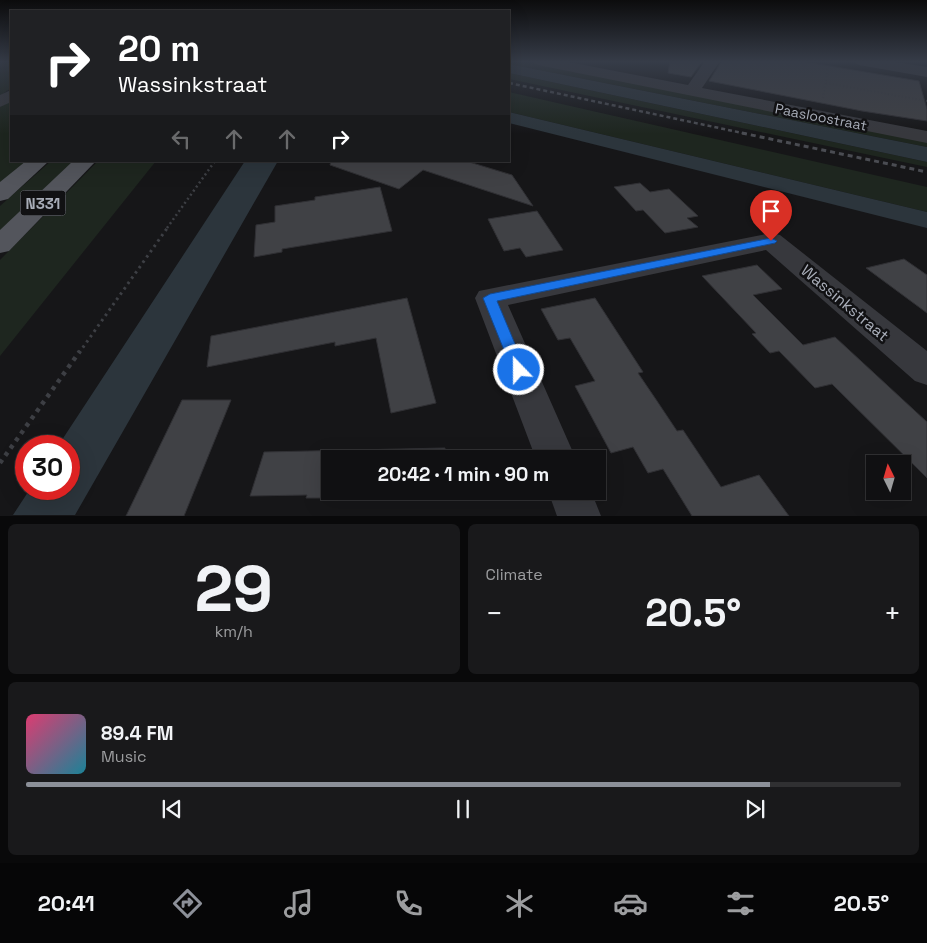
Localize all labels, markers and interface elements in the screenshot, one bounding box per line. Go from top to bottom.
text: 20 m [118,27,200,71]
icon: right [35,30,100,95]
text: Wassinkstraat [118,70,267,98]
street label: Paasloostraat [774,99,868,135]
icon: left [167,125,195,153]
icon: ahead [220,125,248,153]
icon: ahead [273,125,301,153]
icon: right [326,125,354,153]
road number: N331 [20,190,66,216]
pin [750,190,792,241]
icon: arrive [757,197,785,225]
street label: Wassinkstraat [797,260,893,346]
position arrow [492,343,544,395]
speed limit sign: 30 [15,435,80,500]
north arrow [866,455,911,500]
map controls [866,455,911,500]
text: 20:42 · 1 min · 90 m [378,462,549,487]
text: 29 [194,547,273,630]
text: Climate [486,564,543,585]
text: 20.5° [645,589,741,637]
text: − [486,595,503,631]
text: + [884,595,901,631]
text: km/h [215,621,253,642]
text: 89.4 FM [101,721,173,746]
text: Music [101,746,147,767]
icon: previous [158,795,186,823]
icon: pause [449,795,477,823]
icon: next [741,795,769,823]
icon: directions [170,886,205,921]
icon: music [281,886,316,921]
icon: phone [391,886,426,921]
icon: climate [502,886,537,921]
icon: car [613,886,648,921]
icon: filters [723,886,758,921]
text: 20:41 [38,889,95,917]
text: 20.5° [834,889,889,917]

